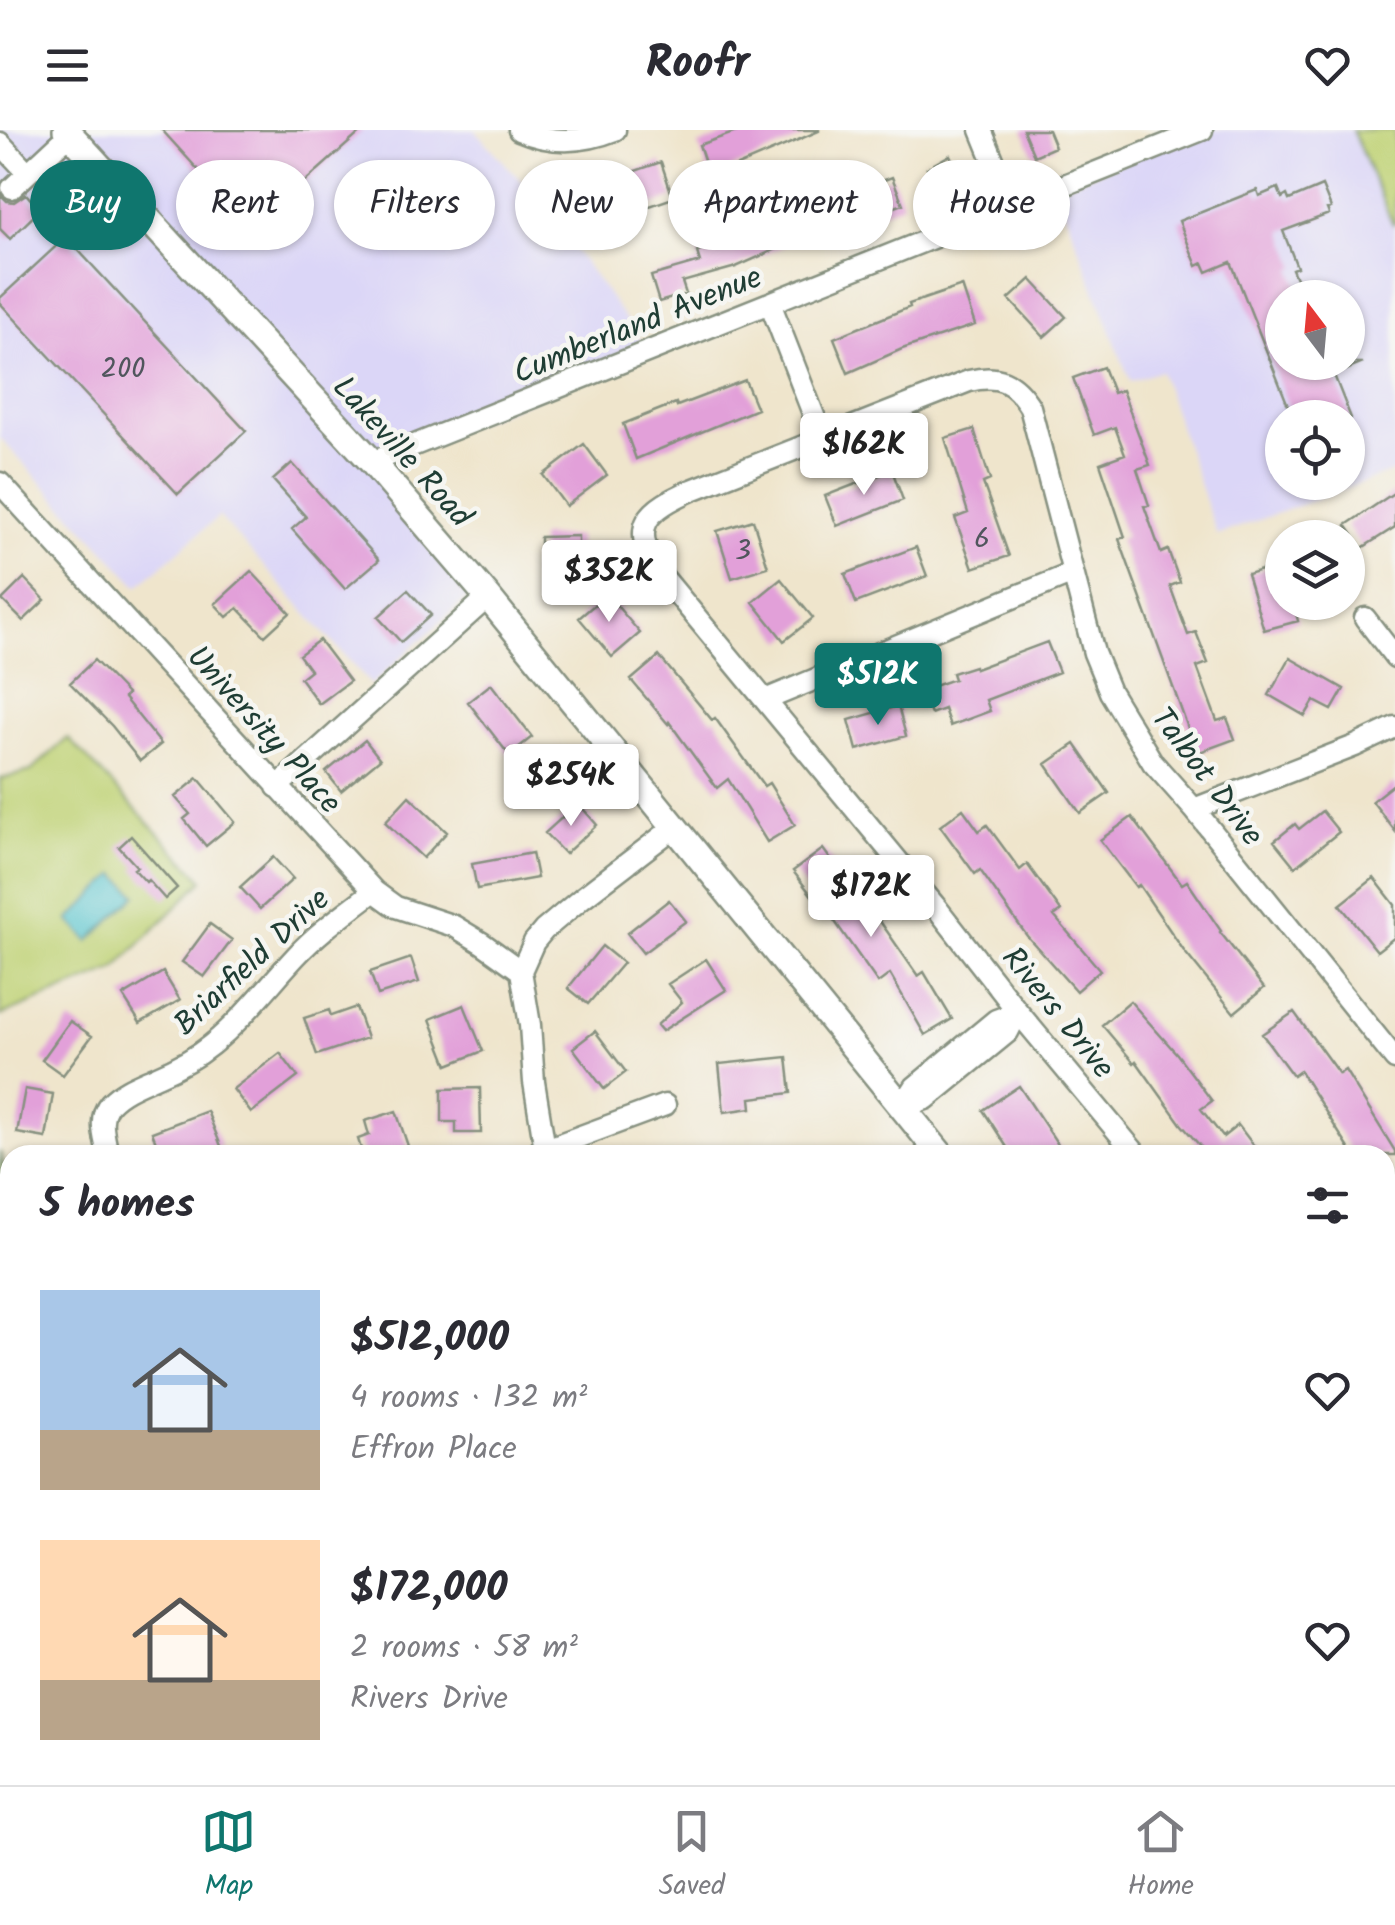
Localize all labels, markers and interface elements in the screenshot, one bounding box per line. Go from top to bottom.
text: Roofr [646,29,749,101]
icon: menu [40,38,95,93]
icon: heart [1300,38,1355,93]
chip: Buy [30,160,156,250]
chip: Rent [176,160,314,250]
chip: Filters [334,160,495,250]
chip: New [515,160,648,250]
chip: Apartment [668,160,893,250]
chip: House [913,160,1070,250]
street label: Cumberland Avenue [506,253,770,400]
north arrow [1265,280,1365,380]
map controls [1265,280,1365,620]
house number: 200 [101,347,145,392]
street label: Lakeville Road [319,365,484,541]
button: locate [1265,400,1365,500]
pin: $162K [794,413,934,498]
text: $162K [822,420,906,471]
house number: 6 [974,517,990,562]
button: layers [1265,520,1365,620]
house number: 3 [735,529,751,574]
pin: $352K [539,540,679,625]
text: $352K [564,547,654,598]
street label: University Place [173,635,353,827]
pin: $512K [808,643,948,728]
text: $512K [837,650,919,701]
street label: Talbot Drive [1137,697,1275,858]
pin: $254K [501,744,641,829]
text: $254K [526,751,616,802]
pin: $172K [801,855,941,940]
text: $172K [830,862,912,913]
street label: Briarfield Drive [163,876,343,1049]
street label: Rivers Drive [988,936,1127,1091]
text: 5 homes [40,1172,195,1239]
icon: filters [1300,1178,1355,1233]
text: $512,000 [350,1306,509,1373]
icon: home [120,1330,240,1450]
icon: heart [1300,1363,1355,1418]
text: 4 rooms · 132 m² [350,1373,587,1424]
text: Effron Place [350,1424,517,1475]
text: $172,000 [350,1556,508,1623]
icon: home [120,1580,240,1700]
icon: heart [1300,1613,1355,1668]
text: 2 rooms · 58 m² [350,1623,578,1674]
text: Rivers Drive [350,1674,508,1725]
tab: Map [201,1804,256,1909]
tab: Saved [659,1804,725,1909]
tab: Home [1127,1804,1194,1909]

